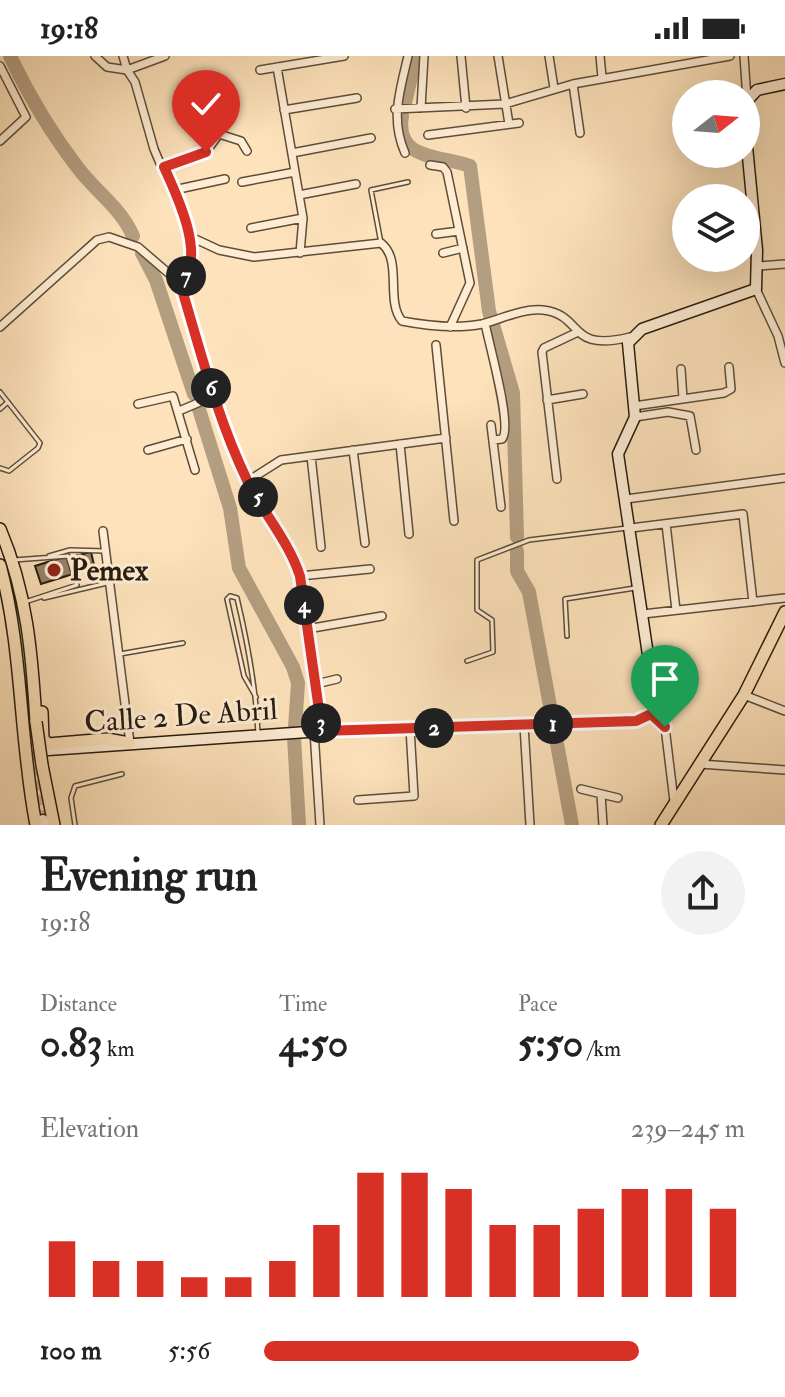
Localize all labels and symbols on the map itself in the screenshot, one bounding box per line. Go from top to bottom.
pin [172,70,240,152]
north arrow [672,80,760,168]
pin: 7 [166,256,206,296]
pin: 6 [191,368,231,408]
pin: 5 [238,477,278,517]
place label: Pemex [70,552,149,589]
marker: Pemex [45,561,63,579]
pin: 4 [284,585,324,625]
pin [631,645,699,727]
street label: Calle 2 De Abril [83,691,279,741]
pin: 3 [301,703,341,743]
pin: 1 [533,704,573,744]
pin: 2 [414,708,454,748]

